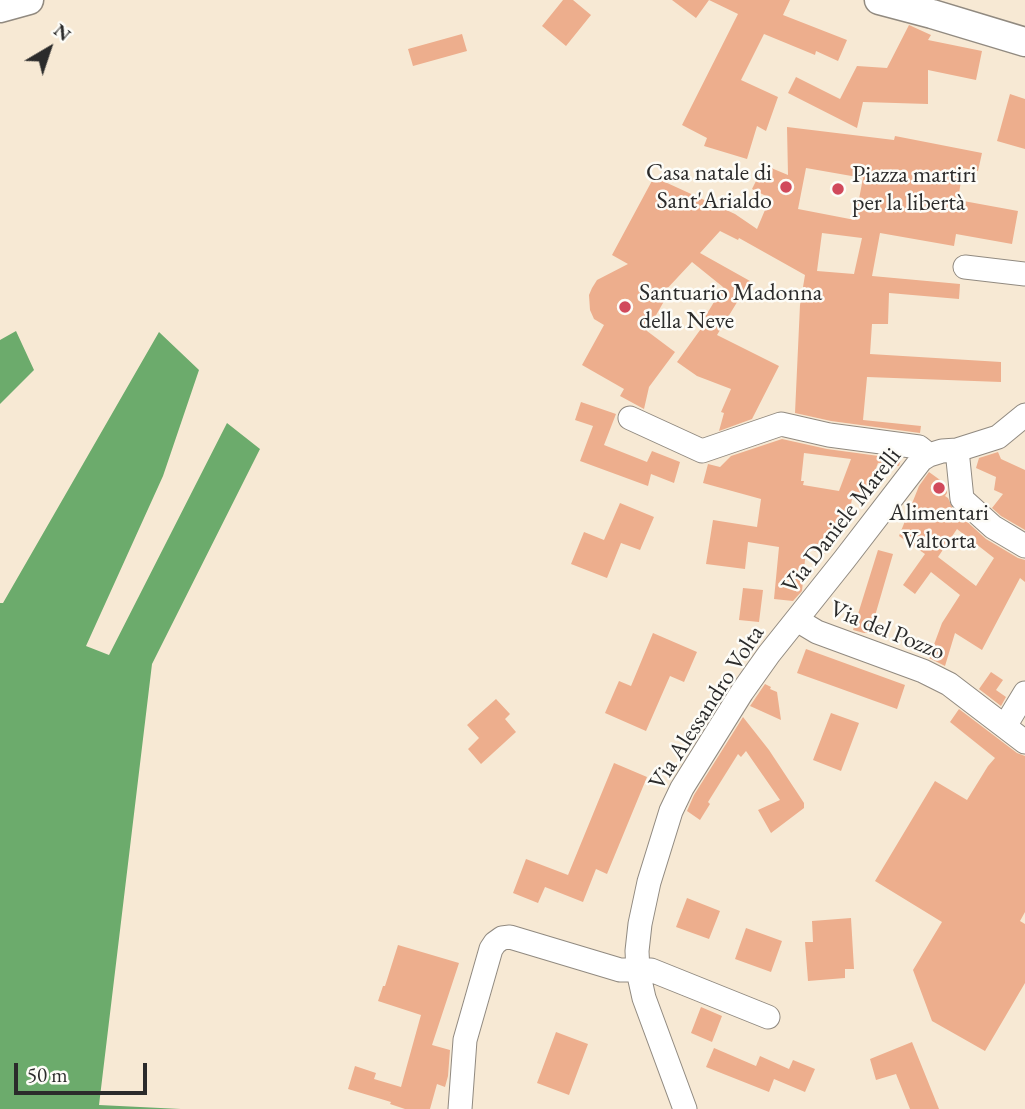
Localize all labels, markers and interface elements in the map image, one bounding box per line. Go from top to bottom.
north arrow [14,14,84,84]
text: N [49,18,76,47]
place label: Casa natale di Sant'Arialdo [646,159,772,215]
place label: Piazza martiri per la libertà [852,161,976,217]
marker: Casa natale di Sant'Arialdo [778,179,794,195]
marker: Piazza martiri per la libertà [830,181,846,197]
place label: Santuario Madonna della Neve [639,279,822,335]
marker: Santuario Madonna della Neve [617,299,633,315]
street label: Via Daniele Marelli [776,442,908,600]
marker: Alimentari Valtorta [931,480,947,496]
place label: Alimentari Valtorta [889,499,989,555]
street label: Via del Pozzo [825,595,949,667]
street label: Via Alessandro Volta [643,620,771,796]
scale bar [18,1050,150,1094]
text: 50 m [27,1061,68,1088]

